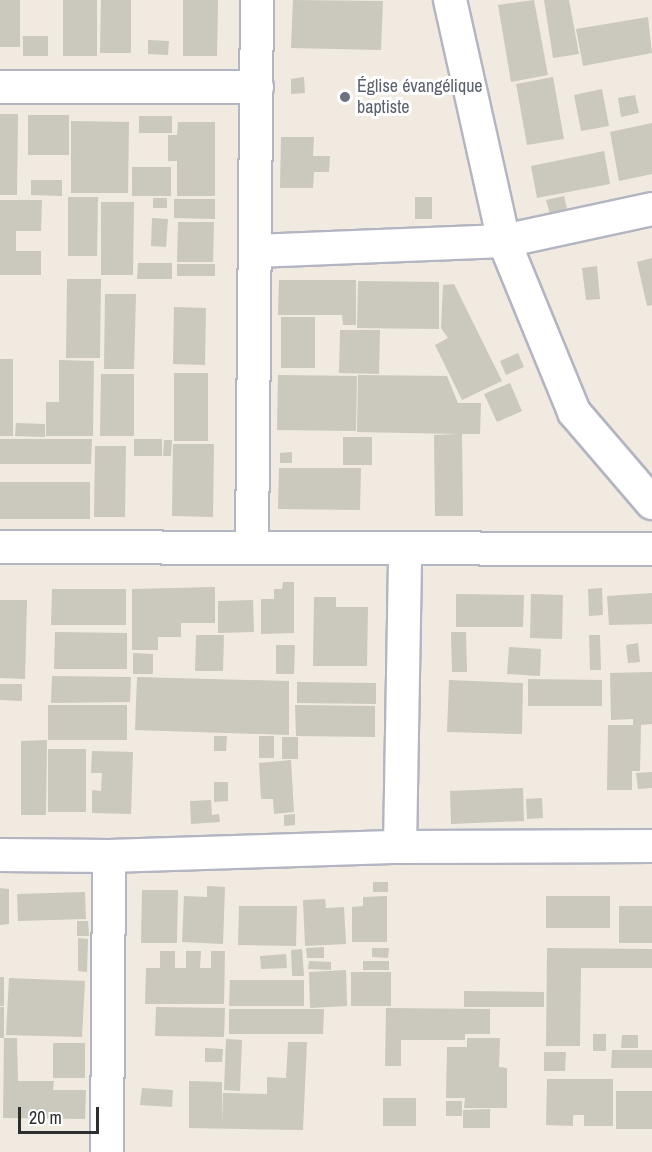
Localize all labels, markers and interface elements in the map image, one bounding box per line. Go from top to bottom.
place label: Église évangélique baptiste [357,76,483,118]
marker: Église évangélique baptiste [338,90,352,104]
scale bar [21,1095,102,1133]
text: 20 m [29,1105,62,1130]

